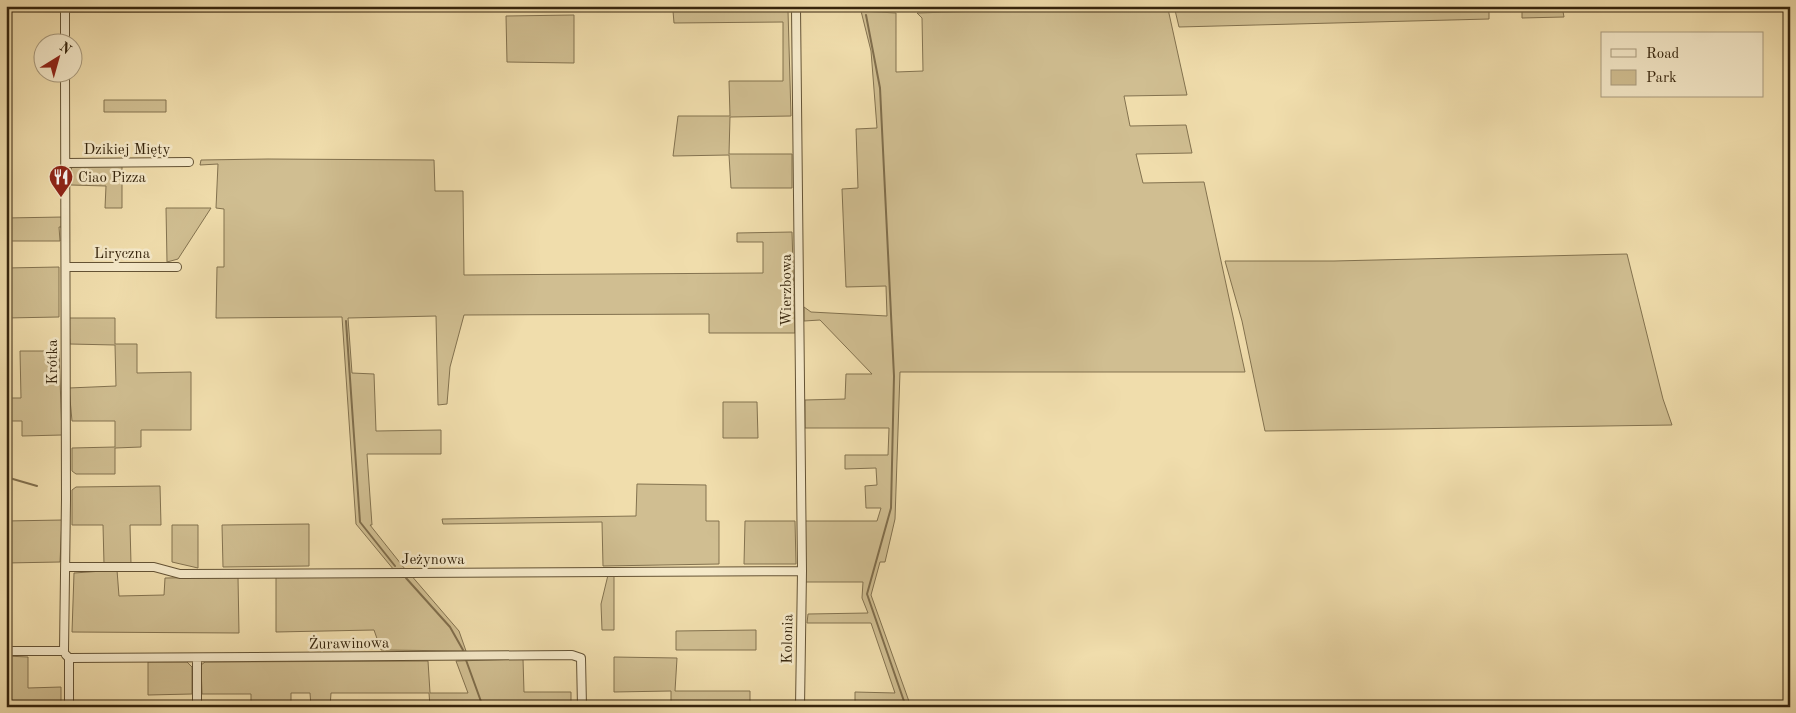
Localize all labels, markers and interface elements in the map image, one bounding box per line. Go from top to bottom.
north arrow [32,32,82,82]
legend [1601,32,1764,98]
text: N [57,40,74,57]
text: Road [1646,47,1680,62]
text: Park [1646,71,1677,86]
street label: Dzikiej Mięty [84,143,170,158]
restaurant icon: Ciao Pizza [48,164,74,198]
place label: Ciao Pizza [78,171,147,186]
street label: Liryczna [94,247,151,262]
street label: Wierzbowa [780,253,795,326]
street label: Krótka [46,339,61,385]
street label: Jeżynowa [401,553,465,568]
street label: Kolonia [781,613,796,664]
street label: Żurawinowa [309,633,390,653]

